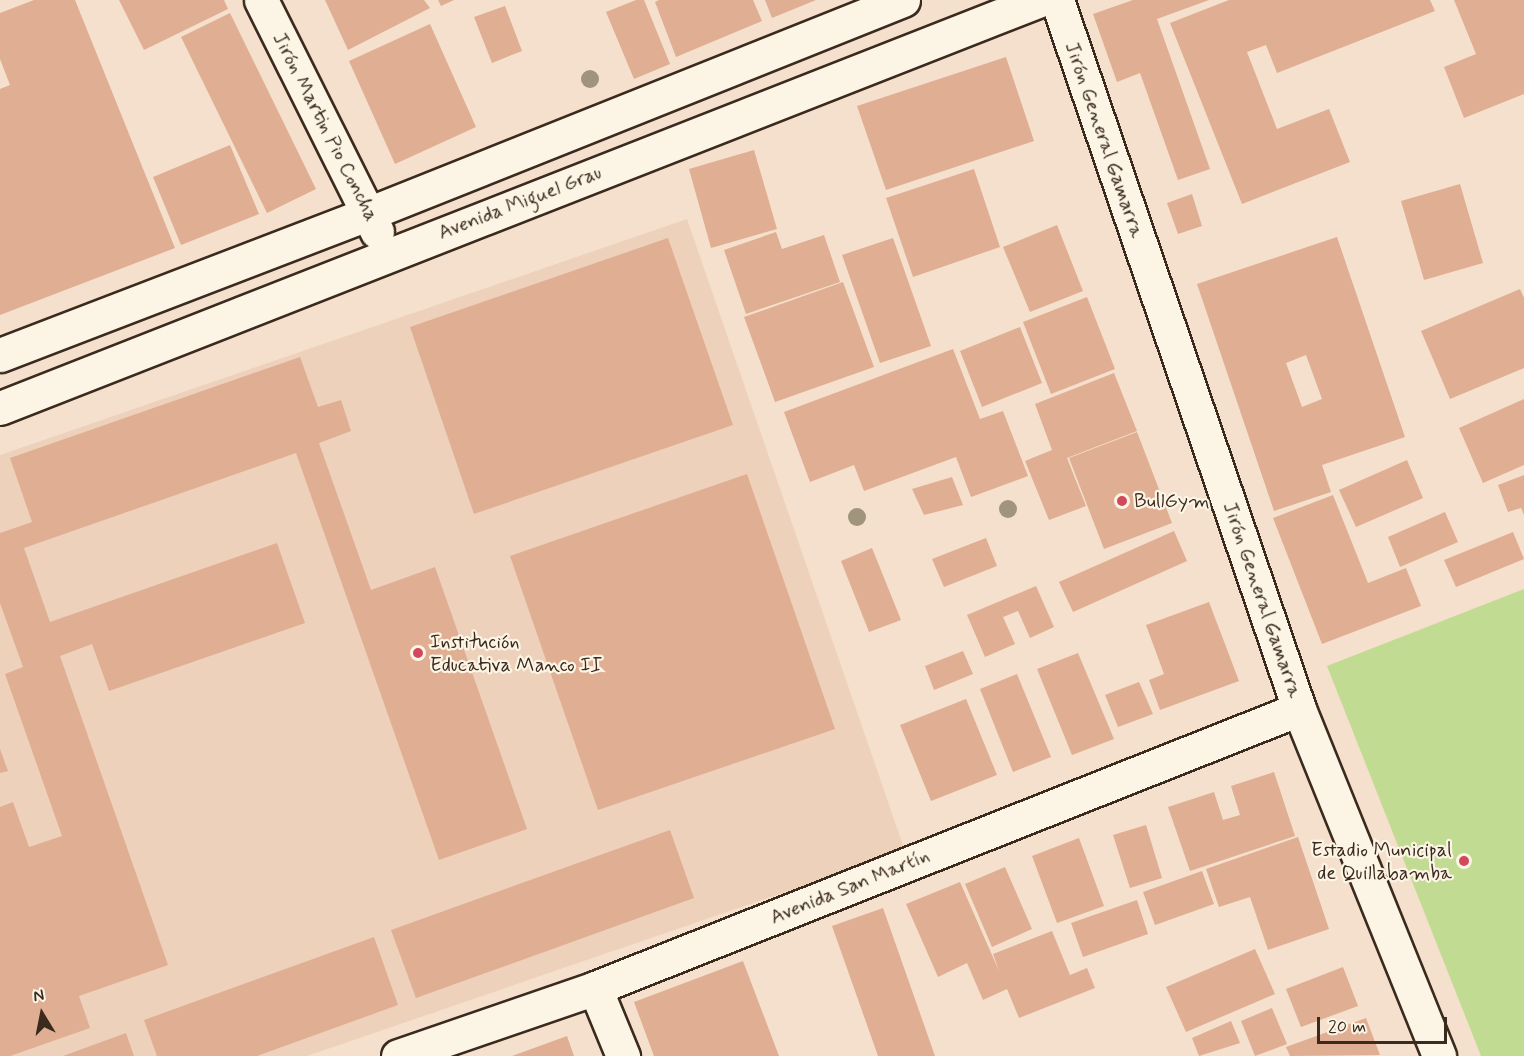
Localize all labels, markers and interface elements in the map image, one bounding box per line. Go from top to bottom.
street label: Jirón Martin Pio Concha [268,30,382,224]
street label: Jirón General Gamarra [1060,40,1148,240]
street label: Avenida Miguel Grau [437,162,603,244]
place label: BullGym [1134,489,1210,513]
marker: BullGym [1115,494,1129,508]
street label: Jirón General Gamarra [1218,500,1306,700]
place label: Institución Educativa Manco II [430,630,599,677]
marker: Institución Educativa Manco II [411,646,425,660]
place label: Estadio Municipal de Quillabamba [1311,838,1452,885]
street label: Avenida San Martín [766,844,934,930]
marker: Estadio Municipal de Quillabamba [1457,854,1471,868]
north arrow [12,984,72,1044]
text: N [32,985,46,1007]
scale bar [1320,1005,1450,1043]
text: 20 m [1328,1015,1366,1039]

